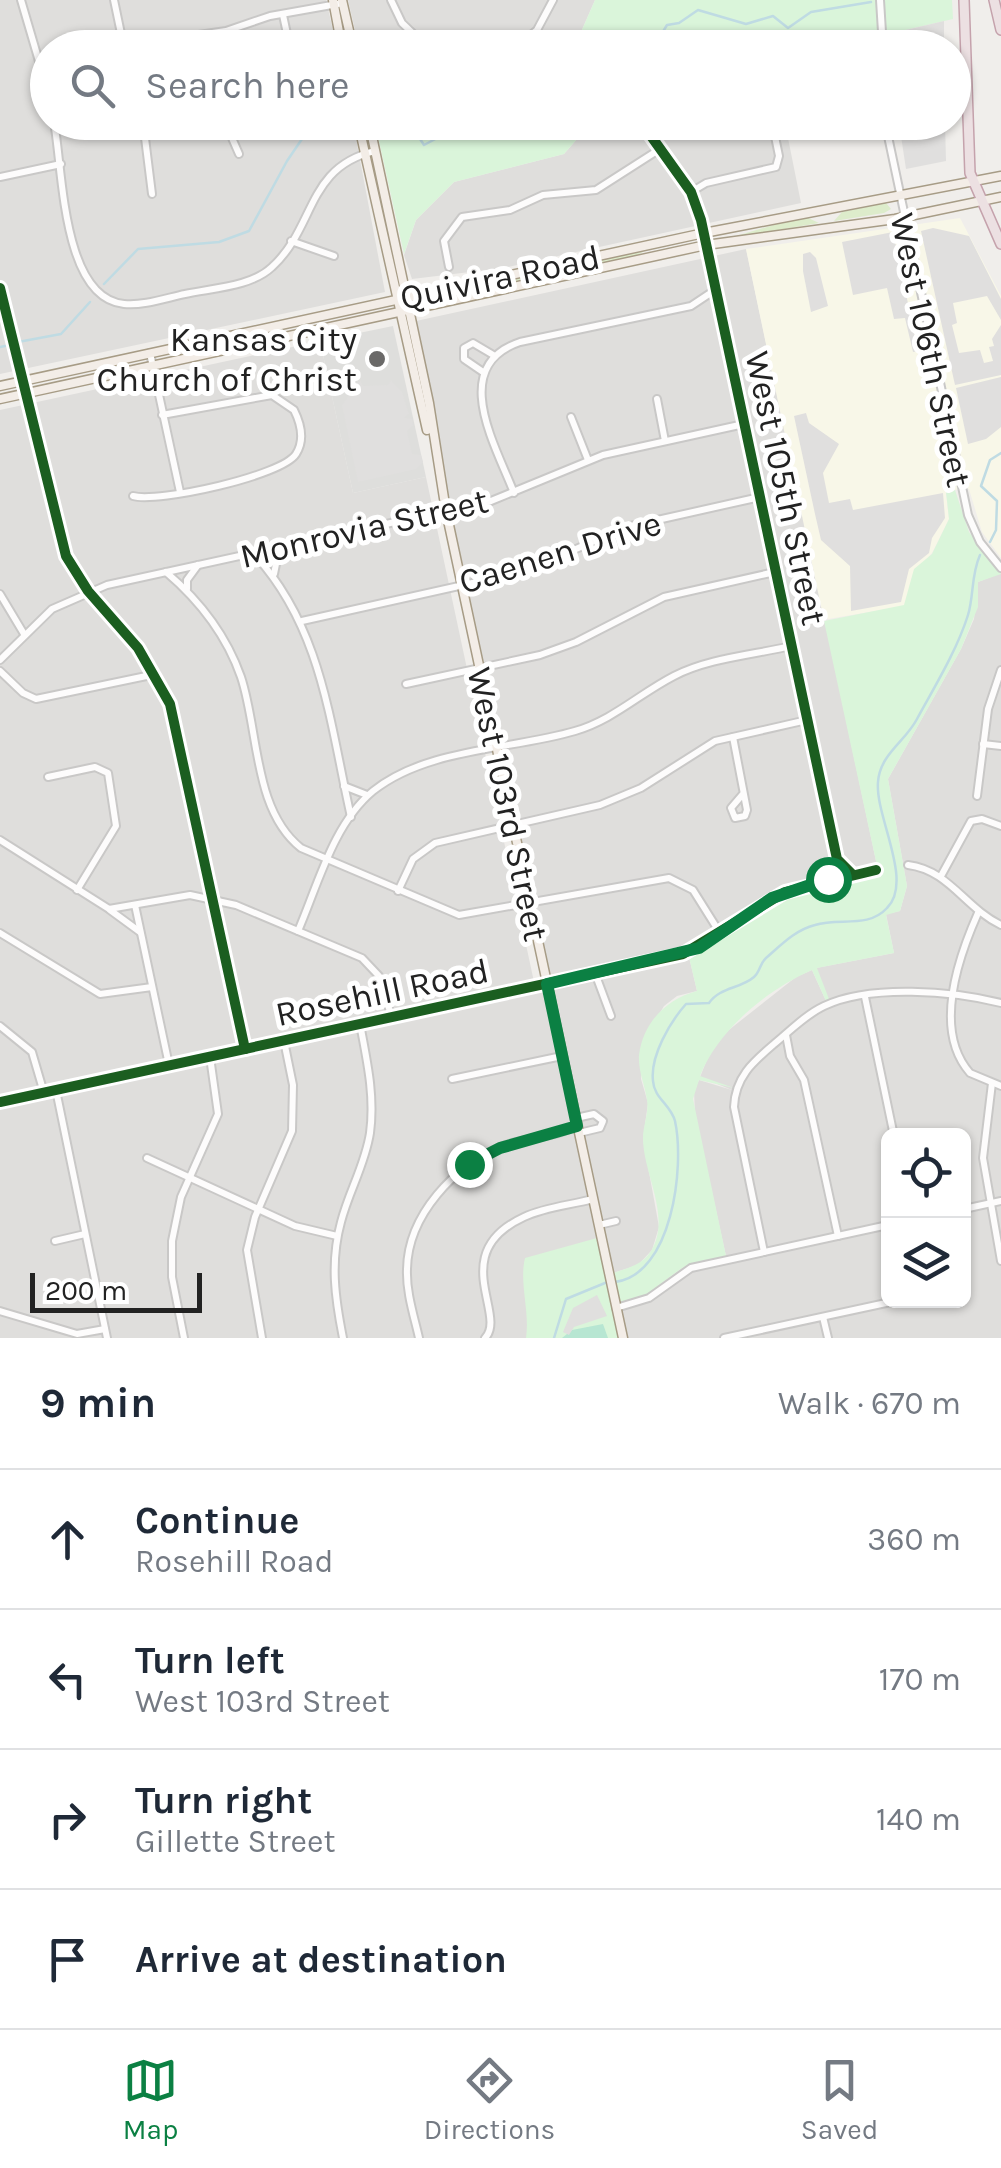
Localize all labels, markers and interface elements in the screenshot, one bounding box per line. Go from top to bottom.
search box [30,30,971,140]
icon: search [65,58,120,113]
text: Search here [145,63,349,108]
street label: West 106th Street [881,209,980,491]
street label: Quivira Road [396,236,604,319]
place label: Kansas City Church of Christ [96,319,357,400]
street label: West 105th Street [736,347,835,629]
marker: Kansas City Church of Christ [366,348,388,370]
street label: Monrovia Street [236,480,492,577]
street label: Caenen Drive [454,502,666,603]
street label: West 103rd Street [458,663,557,945]
route start [806,857,852,903]
street label: Rosehill Road [272,950,492,1035]
map controls [881,1128,971,1308]
button: locate [881,1128,971,1218]
route end [447,1142,493,1188]
button: layers [881,1218,971,1308]
scale bar [30,1268,202,1312]
text: 200 m [45,1274,127,1307]
text: 9 min [40,1378,156,1428]
text: Walk · 670 m [778,1385,961,1422]
text: Continue [135,1498,299,1543]
icon: ahead [40,1512,95,1567]
text: 360 m [867,1521,961,1558]
text: Rosehill Road [135,1543,333,1580]
text: Turn left [135,1638,285,1683]
icon: left [40,1652,95,1707]
text: 170 m [879,1661,961,1698]
text: West 103rd Street [135,1683,390,1720]
text: Turn right [135,1778,312,1823]
icon: right [40,1792,95,1847]
text: 140 m [876,1801,961,1838]
text: Gillette Street [135,1823,335,1860]
icon: arrive [40,1932,95,1987]
text: Arrive at destination [135,1937,507,1982]
tab: Map [123,2053,178,2146]
tab: Directions [424,2053,555,2146]
tab: Saved [801,2053,878,2146]

